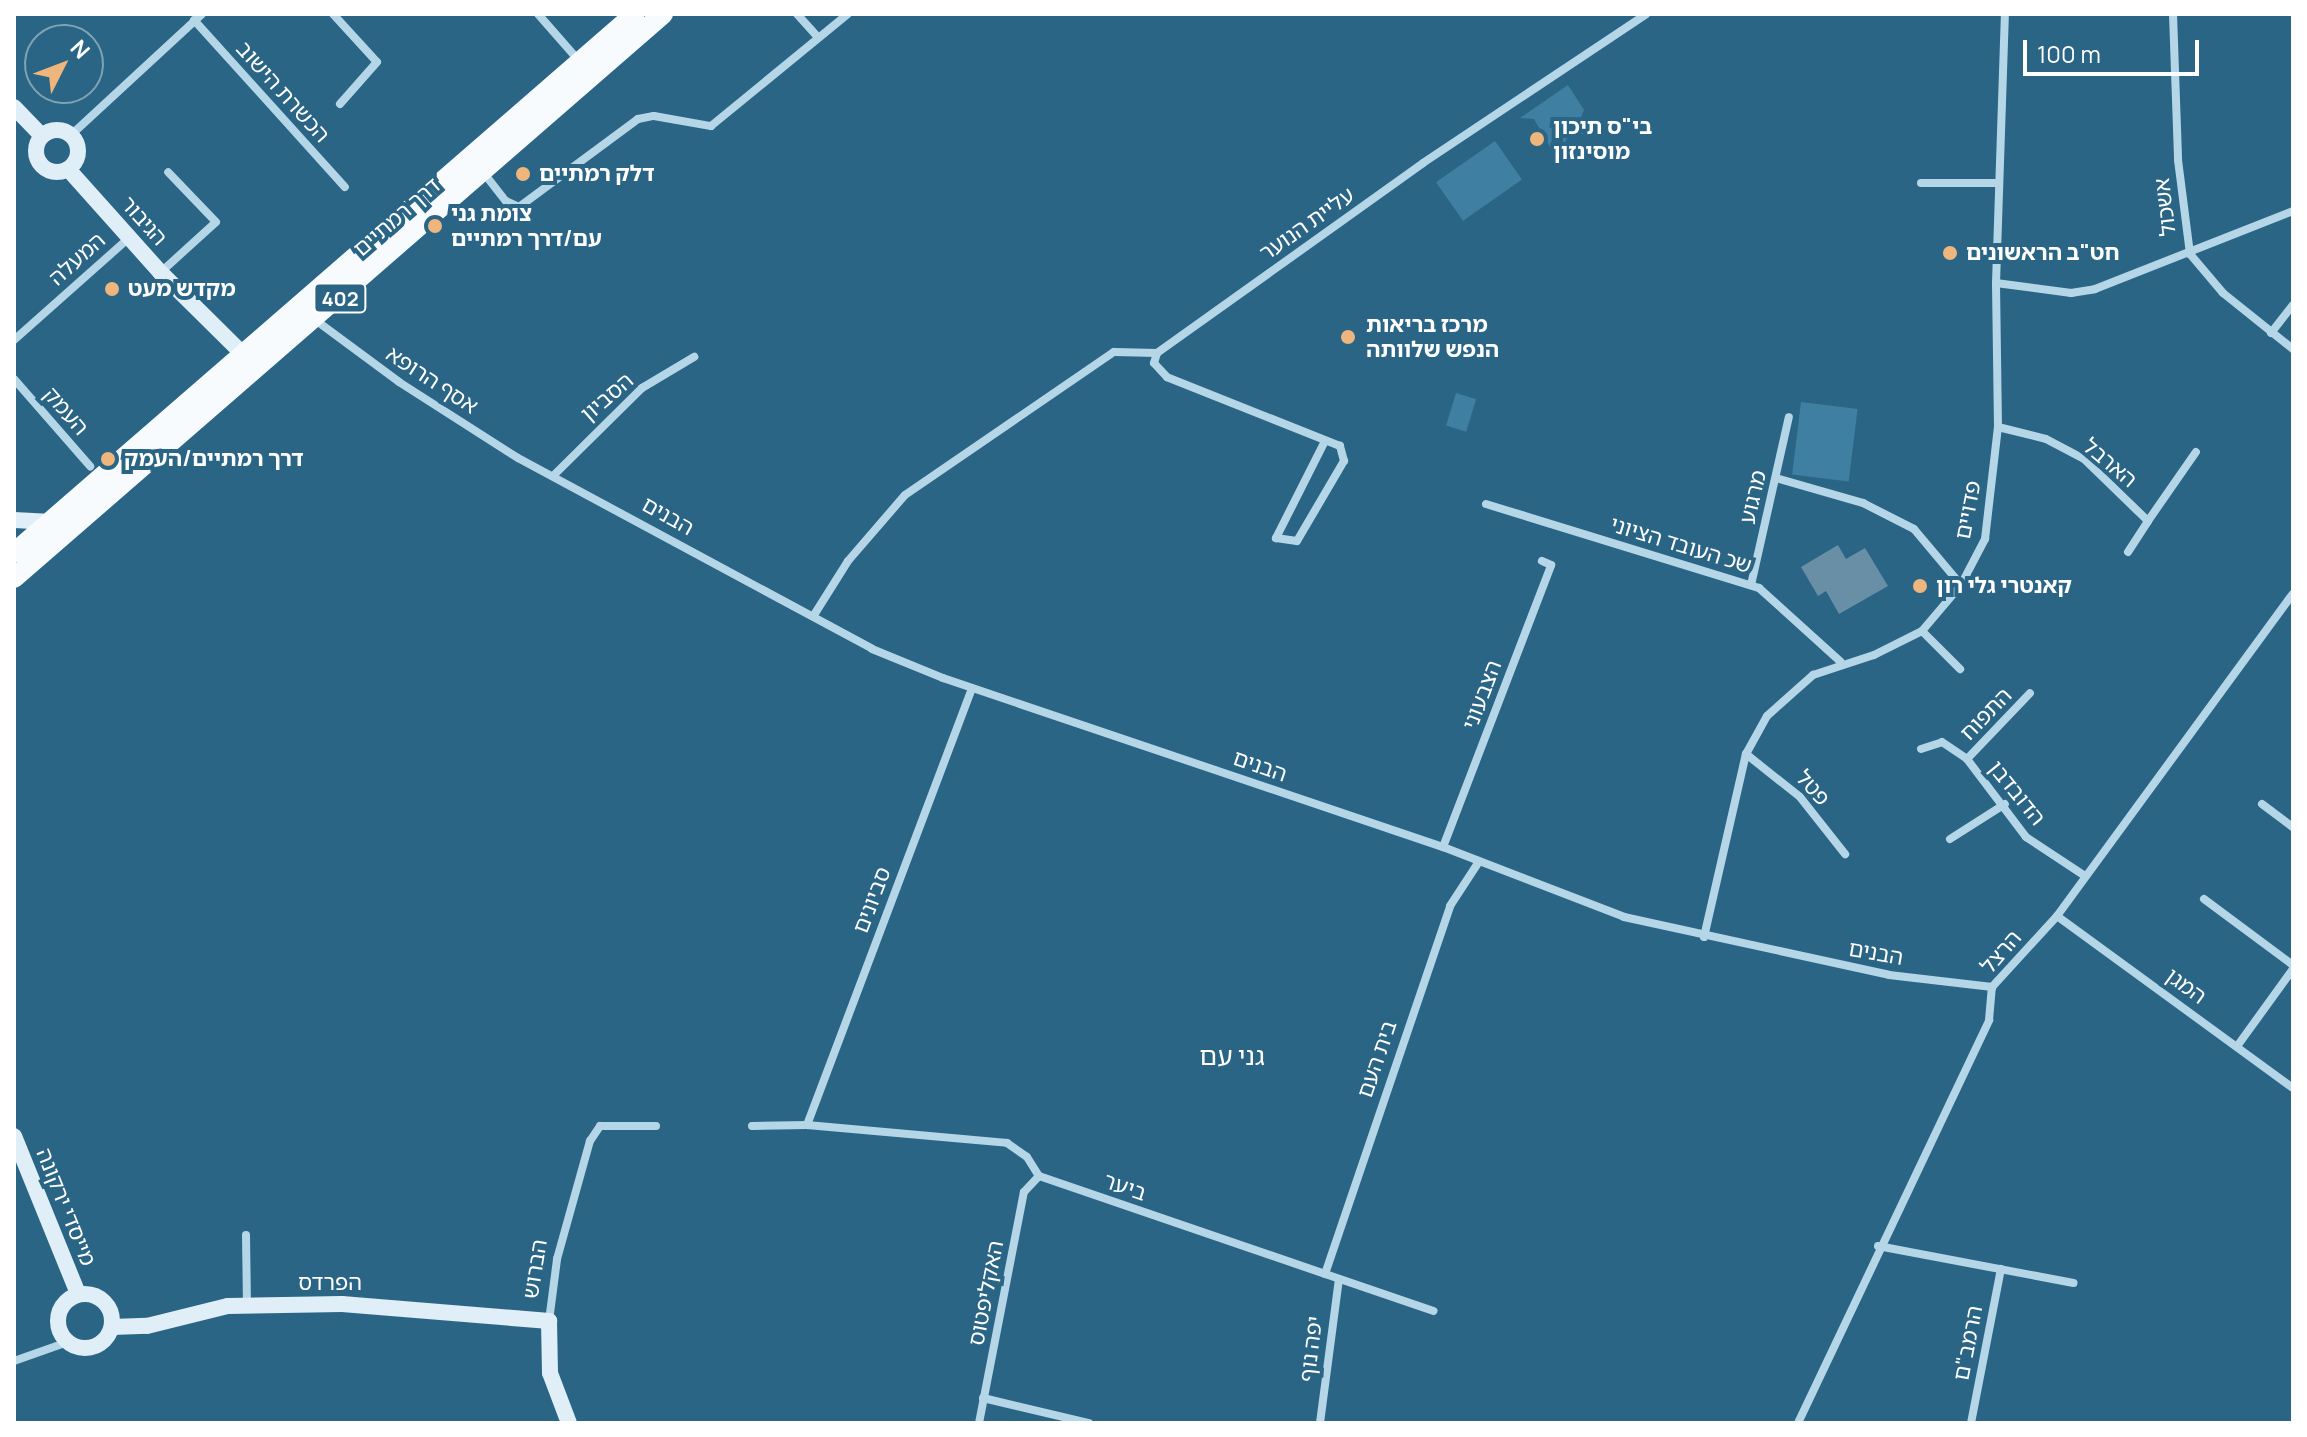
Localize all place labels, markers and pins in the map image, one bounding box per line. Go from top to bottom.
place label: בי"ס תיכון מוסינזון [1553,113,1652,164]
marker: בי"ס תיכון מוסינזון [1528,130,1546,148]
place label: דלק רמתיים [539,161,655,187]
marker: דלק רמתיים [514,165,532,183]
place label: צומת גני עם/דרך רמתיים [451,200,602,252]
marker: צומת גני עם/דרך רמתיים [426,217,444,235]
place label: חט"ב הראשונים [1966,240,2120,266]
marker: חט"ב הראשונים [1941,244,1959,262]
place label: מקדש מעט [128,276,236,302]
marker: מקדש מעט [103,280,121,298]
place label: מרכז בריאות הנפש שלוותה [1366,311,1499,362]
marker: מרכז בריאות הנפש שלוותה [1337,326,1359,348]
place label: דרך רמתיים/העמק [124,446,304,472]
marker: דרך רמתיים/העמק [99,450,117,468]
place label: קאנטרי גלי רון [1936,573,2072,599]
marker: קאנטרי גלי רון [1911,577,1929,595]

